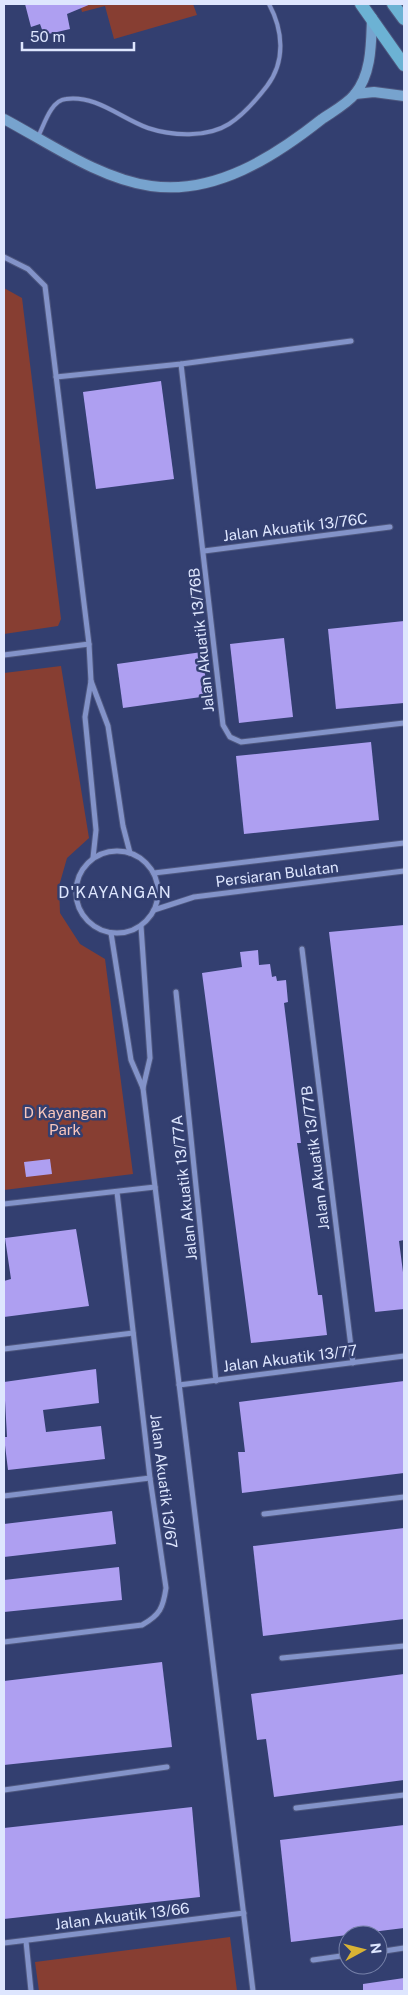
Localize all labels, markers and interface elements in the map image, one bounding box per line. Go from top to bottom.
scale bar [22,20,135,52]
text: 50 m [30,28,65,45]
street label: Jalan Akuatik 13/76C [222,510,368,544]
street label: Jalan Akuatik 13/76B [185,567,217,713]
street label: Persiaran Bulatan [215,858,339,890]
district label: D'KAYANGAN [58,883,172,902]
street label: Jalan Akuatik 13/77B [298,1085,332,1231]
park label: D Kayangan Park [23,1104,107,1138]
street label: Jalan Akuatik 13/77A [168,1114,200,1262]
street label: Jalan Akuatik 13/77 [222,1341,358,1375]
street label: Jalan Akuatik 13/67 [147,1413,181,1549]
street label: Jalan Akuatik 13/66 [54,1899,190,1933]
north arrow [338,1925,388,1975]
text: N [367,1942,385,1955]

